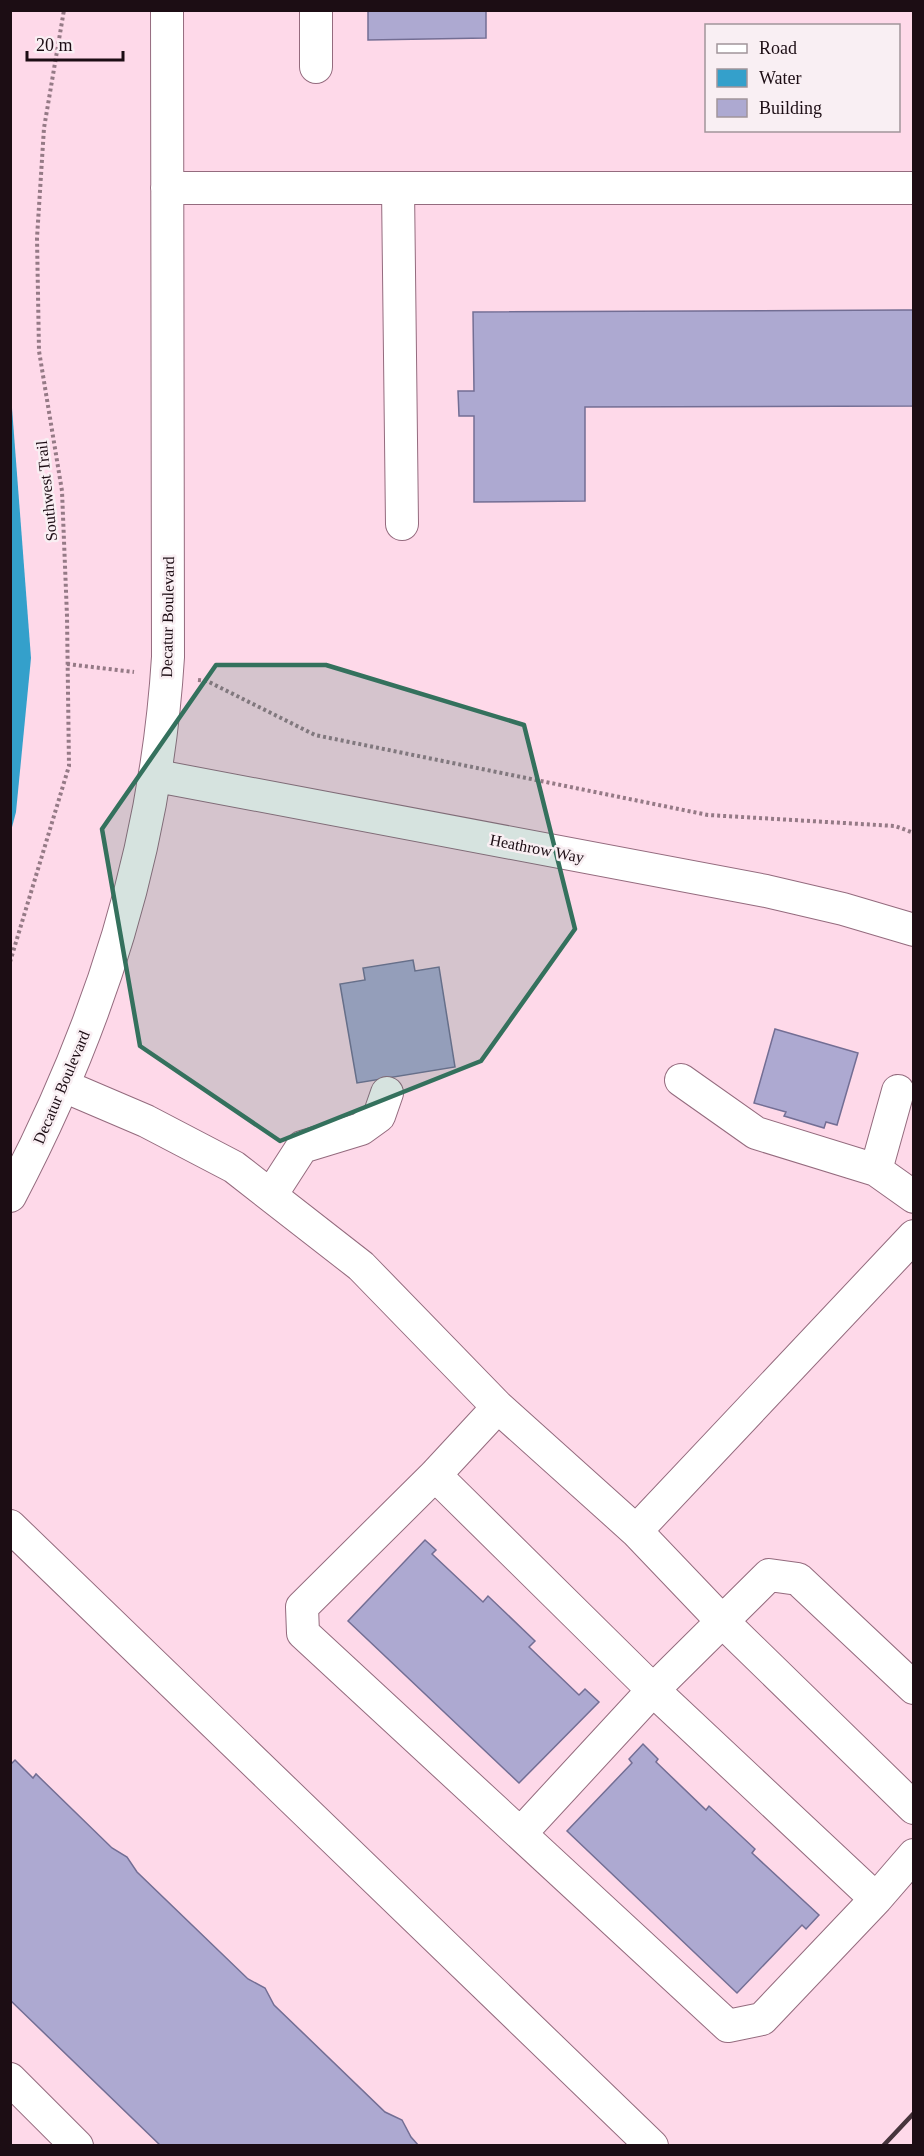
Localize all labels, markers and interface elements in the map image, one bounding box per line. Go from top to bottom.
scale bar [27,24,123,62]
legend [705,24,900,132]
text: 20 m [36,35,73,55]
text: Road [759,38,797,58]
text: Water [759,68,802,88]
text: Building [759,98,822,118]
street label: Southwest Trail [33,439,60,542]
street label: Decatur Boulevard [158,556,177,678]
street label: Heathrow Way [488,831,586,867]
street label: Decatur Boulevard [30,1028,93,1146]

